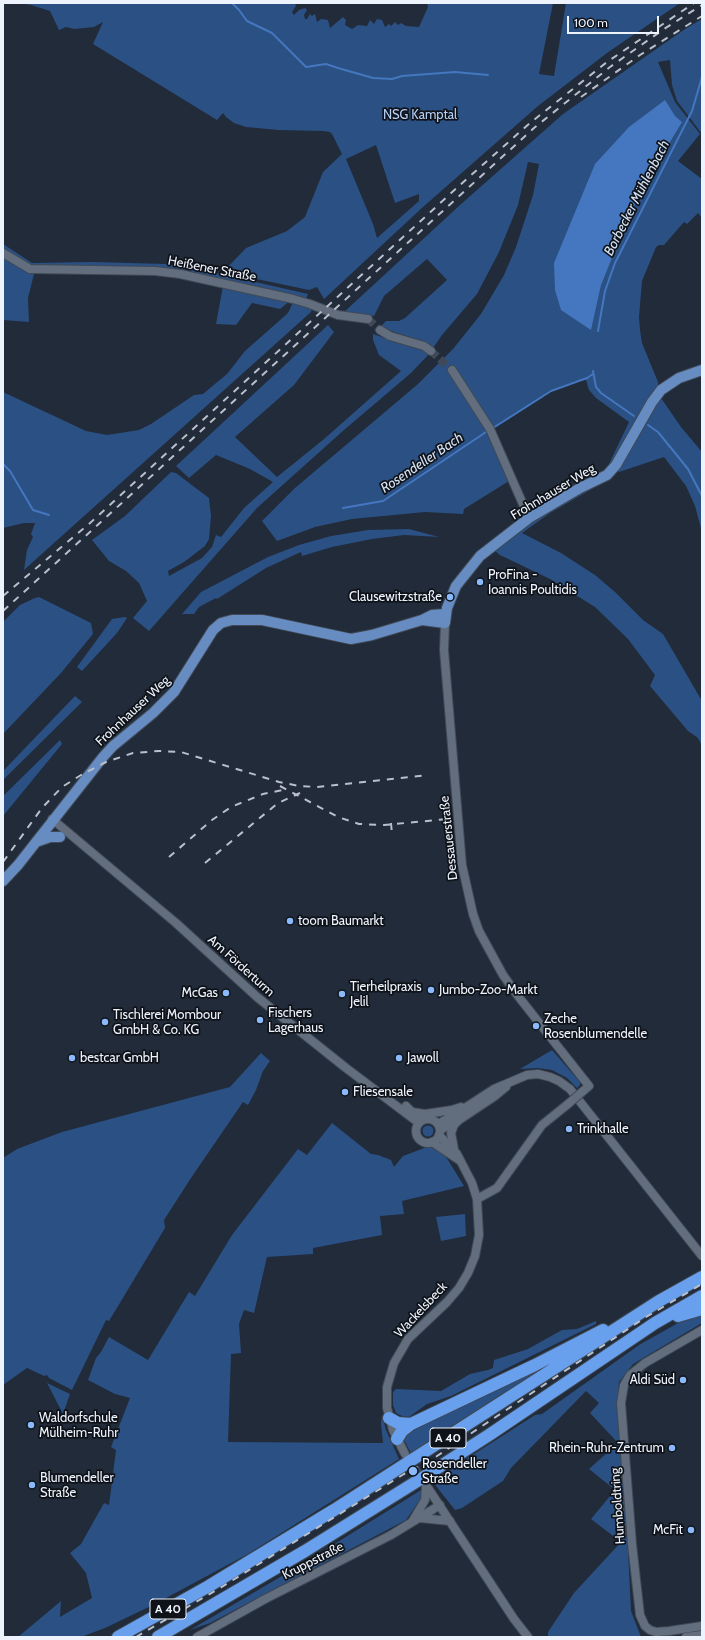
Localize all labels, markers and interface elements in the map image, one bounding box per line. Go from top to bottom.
scale bar [569,8,661,34]
text: 100 m [574,15,608,30]
park label: NSG Kamptal [383,107,457,123]
water label: Borbecker Mühlenbach [601,138,673,258]
street label: Heißener Straße [167,253,257,285]
water label: Rosendeller Bach [378,429,466,497]
street label: Frohnhauser Weg [508,461,598,523]
place label: ProFina - Ioannis Poultidis [488,567,577,598]
marker: ProFina - Ioannis Poultidis [475,577,485,587]
place label: Clausewitzstraße [349,589,442,605]
marker: Clausewitzstraße [445,592,455,602]
street label: Frohnhauser Weg [93,673,173,749]
street label: Dessauerstraße [437,795,461,881]
place label: toom Baumarkt [298,913,384,929]
marker: toom Baumarkt [285,916,295,926]
street label: Am Förderturm [204,932,278,1000]
place label: Tierheilpraxis Jelil [350,979,422,1010]
place label: Jumbo-Zoo-Markt [439,982,538,998]
place label: McGas [181,985,218,1001]
marker: Jumbo-Zoo-Markt [426,985,436,995]
marker: McGas [221,988,231,998]
marker: Tierheilpraxis Jelil [337,989,347,999]
place label: Fischers Lagerhaus [268,1005,323,1036]
place label: Tischlerei Mombour GmbH & Co. KG [113,1007,221,1038]
place label: Zeche Rosenblumendelle [544,1011,647,1042]
marker: Fischers Lagerhaus [255,1015,265,1025]
marker: Tischlerei Mombour GmbH & Co. KG [100,1017,110,1027]
marker: Zeche Rosenblumendelle [531,1021,541,1031]
place label: bestcar GmbH [80,1050,159,1066]
place label: Jawoll [407,1050,439,1066]
marker: bestcar GmbH [67,1053,77,1063]
marker: Jawoll [394,1053,404,1063]
place label: Fliesensale [353,1084,413,1100]
marker: Fliesensale [340,1087,350,1097]
place label: Trinkhalle [577,1121,629,1137]
marker: Trinkhalle [564,1124,574,1134]
street label: Wackelsbeck [391,1279,451,1341]
place label: Aldi Süd [630,1372,675,1388]
marker: Aldi Süd [678,1375,688,1385]
place label: Waldorfschule Mülheim-Ruhr [39,1410,118,1441]
marker: Waldorfschule Mülheim-Ruhr [26,1420,36,1430]
road number: A 40 [430,1428,466,1448]
place label: Rhein-Ruhr-Zentrum [549,1440,664,1456]
marker: Rhein-Ruhr-Zentrum [667,1443,677,1453]
place label: Rosendeller Straße [422,1456,487,1487]
marker: Rosendeller Straße [407,1465,419,1477]
street label: Humboldtring [608,1467,628,1545]
place label: Blumendeller Straße [40,1470,114,1501]
marker: Blumendeller Straße [27,1480,37,1490]
place label: McFit [653,1522,683,1538]
marker: McFit [686,1525,696,1535]
street label: Kruppstraße [280,1539,346,1583]
road number: A 40 [150,1599,186,1619]

